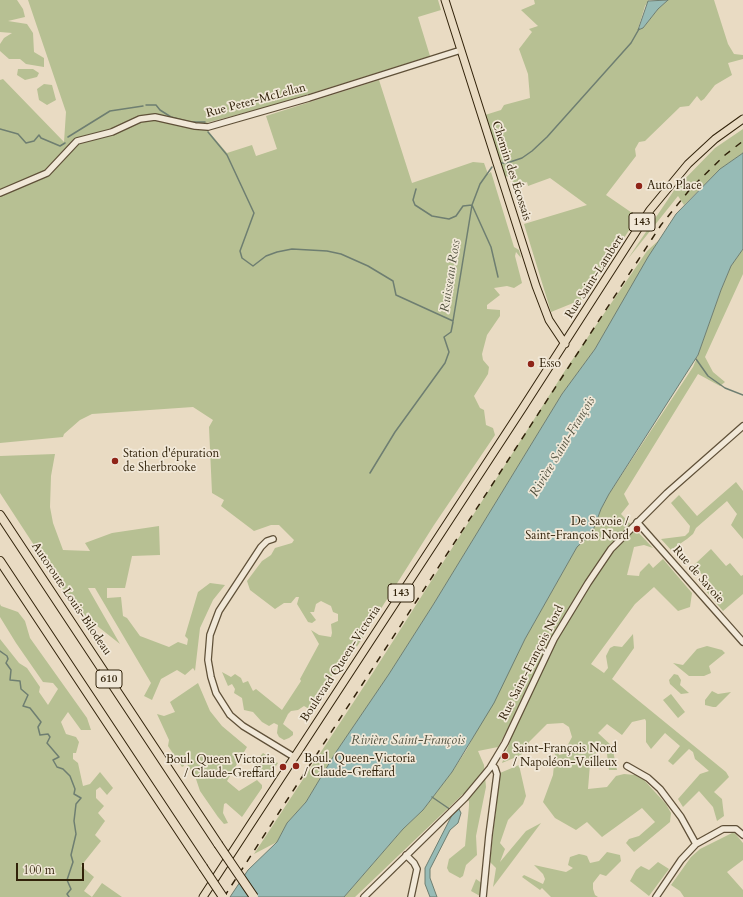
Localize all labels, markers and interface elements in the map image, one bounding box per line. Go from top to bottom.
street label: Rue Peter-McLellan [205,81,307,121]
street label: Chemin des Écossais [488,119,534,223]
place label: Auto Place [647,179,702,193]
marker: Auto Place [634,181,644,191]
road number: 143 [629,213,655,231]
street label: Rue Saint-Lambert [563,233,627,321]
water label: Ruisseau Ross [438,238,464,314]
place label: Esso [539,357,561,371]
marker: Esso [526,359,536,369]
water label: Rivière Saint-François [527,394,599,500]
place label: Station d'épuration de Sherbrooke [123,447,219,475]
marker: Station d'épuration de Sherbrooke [110,456,120,466]
place label: De Savoie / Saint-François Nord [525,515,629,543]
marker: De Savoie / Saint-François Nord [632,524,642,534]
street label: Autoroute Louis-Bilodeau [28,540,114,658]
street label: Rue de Savoie [669,543,727,607]
road number: 143 [388,584,414,602]
street label: Boulevard Queen-Victoria [298,603,384,725]
street label: Rue Saint-François Nord [497,603,567,723]
road number: 610 [96,670,122,688]
water label: Rivière Saint-François [351,733,465,749]
place label: Saint-François Nord / Napoléon-Veilleux [513,742,617,770]
marker: Saint-François Nord / Napoléon-Veilleux [500,751,510,761]
place label: Boul. Queen-Victoria / Claude-Greffard [304,752,415,780]
place label: Boul. Queen Victoria / Claude-Greffard [166,753,275,781]
marker: Boul. Queen-Victoria / Claude-Greffard [291,761,301,771]
marker: Boul. Queen Victoria / Claude-Greffard [278,762,288,772]
scale bar [18,855,86,881]
text: 100 m [23,862,55,878]

